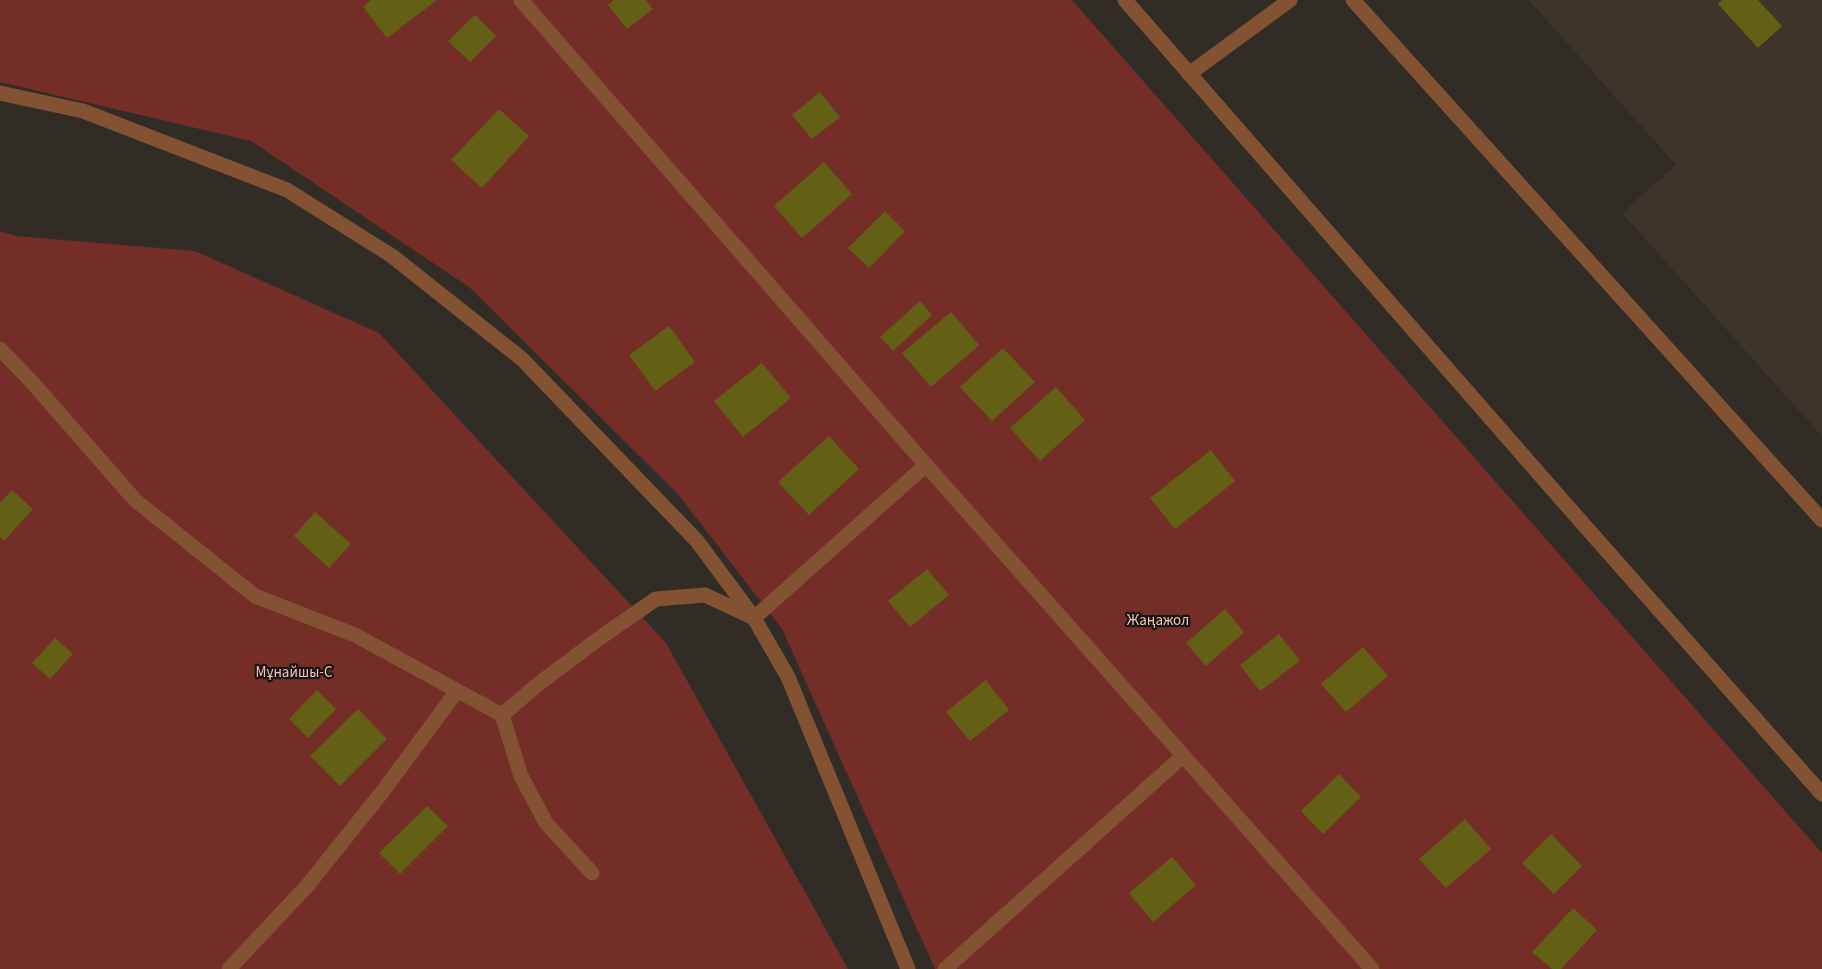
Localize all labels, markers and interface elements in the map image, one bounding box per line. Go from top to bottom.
park label: Жаңажол [1127,613,1189,631]
park label: Мұнайшы-С [256,665,332,683]

